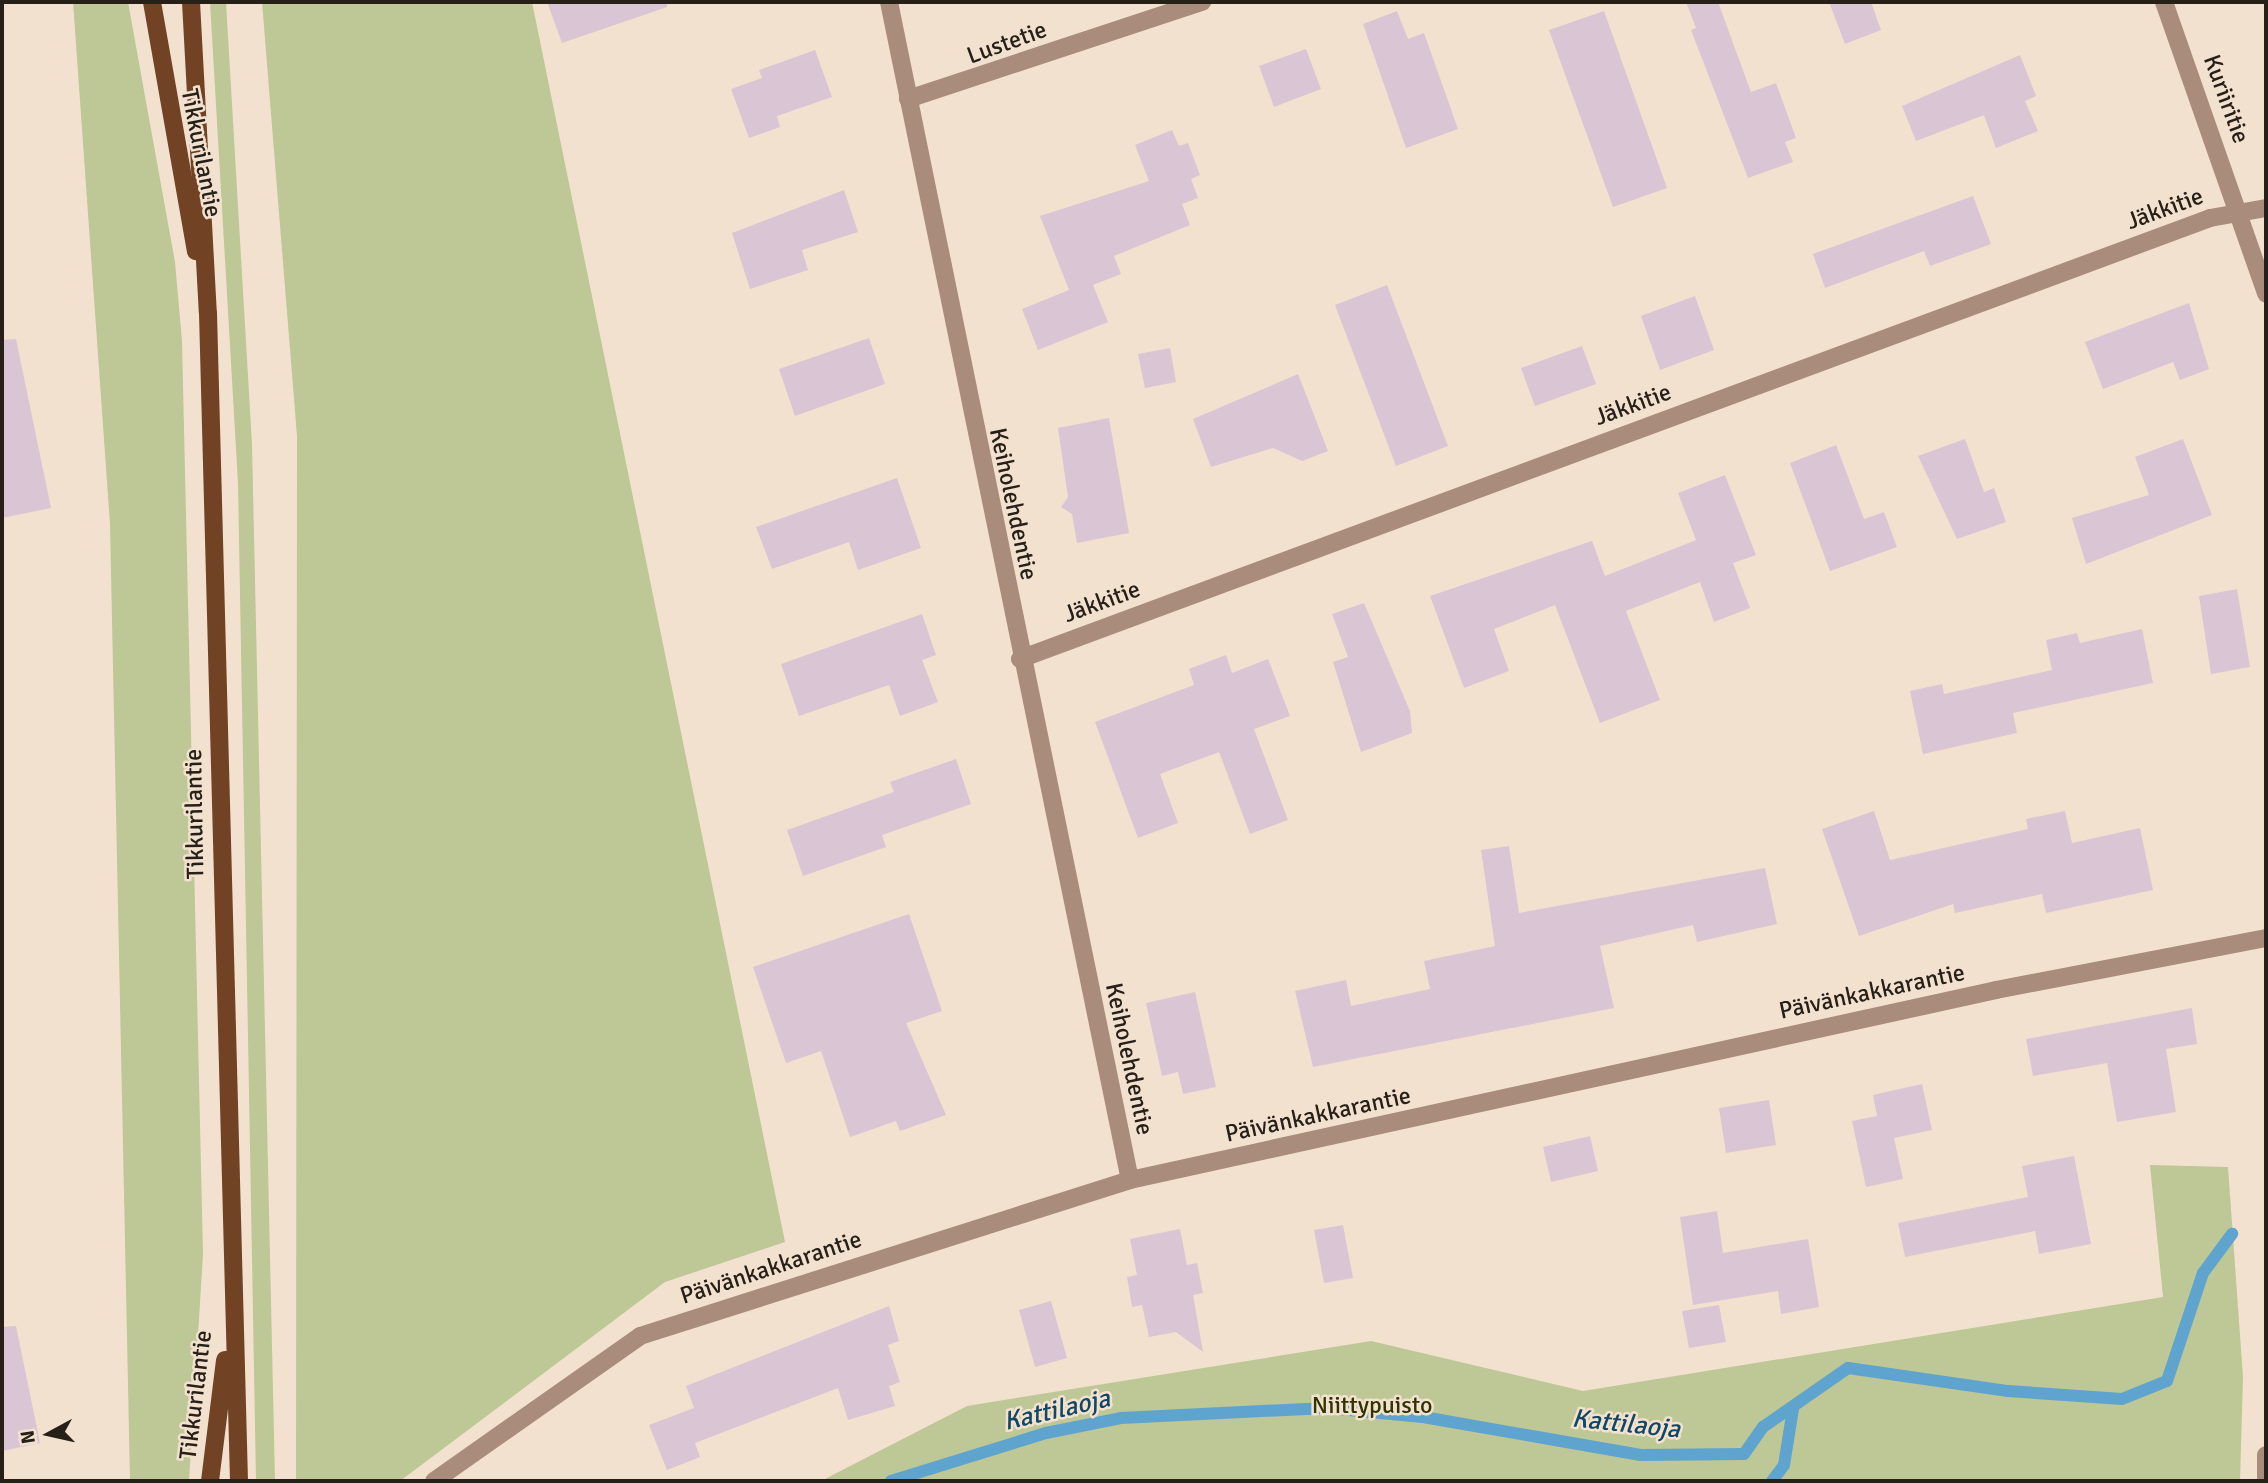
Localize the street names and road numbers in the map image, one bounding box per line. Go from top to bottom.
street label: Lustetie [963,15,1051,71]
street label: Kuriiritie [2197,51,2255,147]
street label: Tikkurilantie [174,86,228,220]
street label: Jäkkitie [2123,182,2207,236]
street label: Jäkkitie [1591,378,1675,432]
street label: Keiholehdentie [983,425,1043,583]
street label: Jäkkitie [1060,575,1144,629]
street label: Tikkurilantie [179,749,211,879]
street label: Päivänkakkarantie [1776,958,1968,1026]
street label: Keiholehdentie [1099,980,1159,1138]
street label: Päivänkakkarantie [1222,1081,1414,1149]
street label: Päivänkakkarantie [677,1225,865,1311]
street label: Tikkurilantie [174,1329,218,1461]

